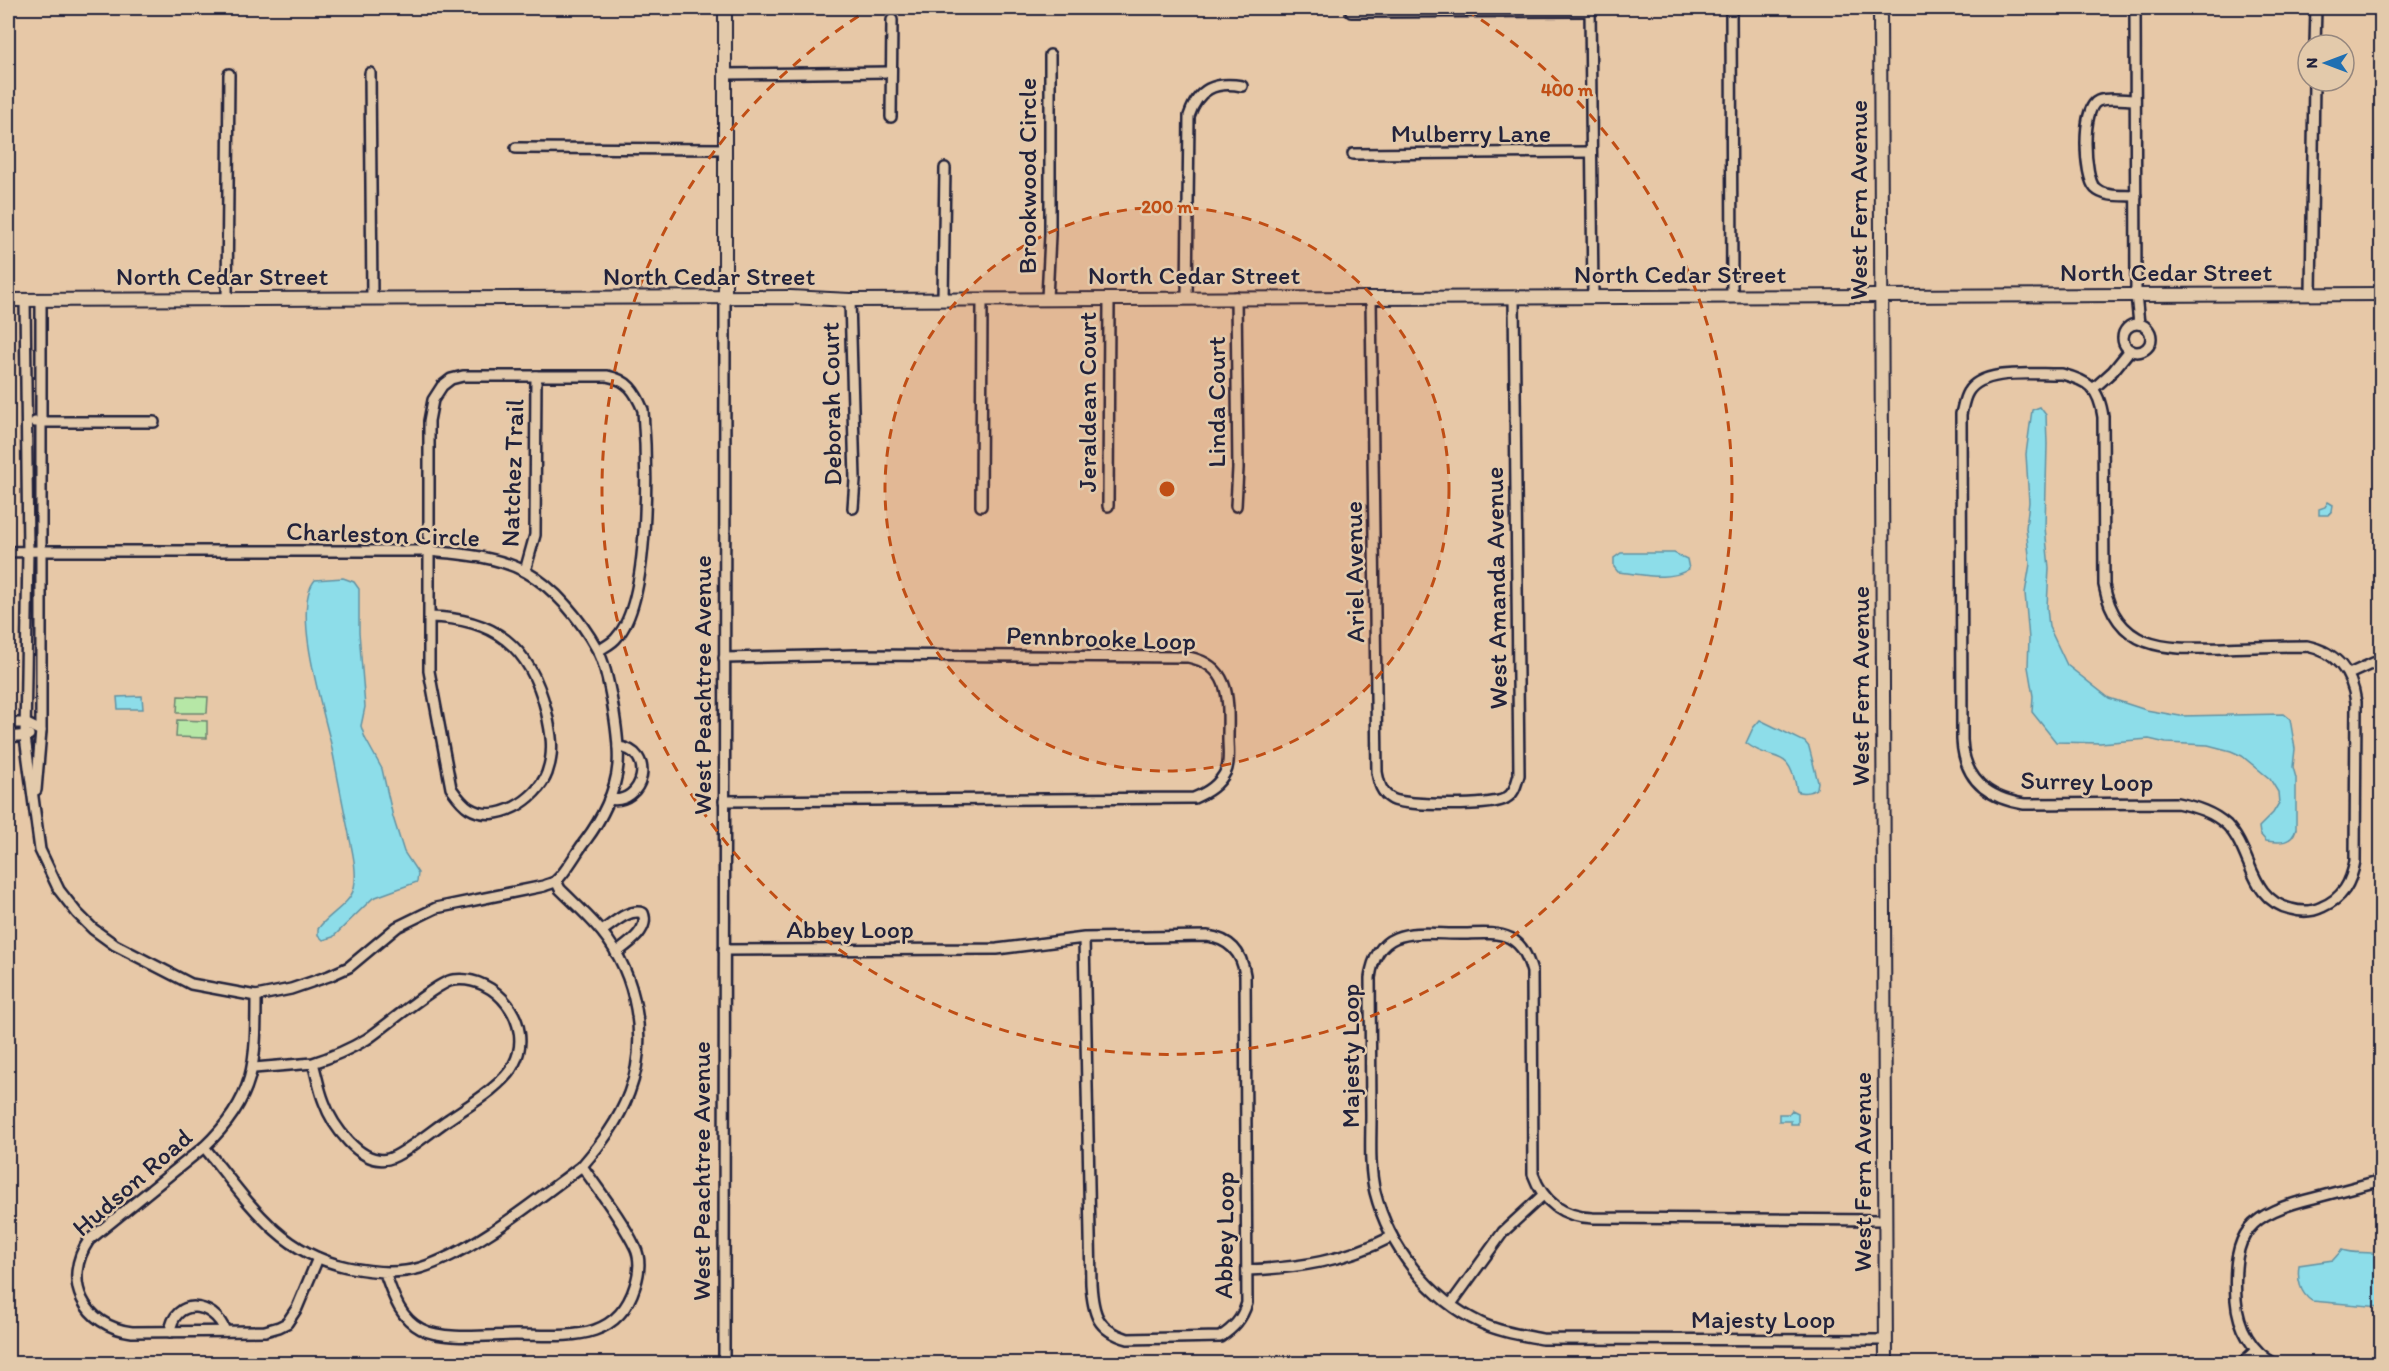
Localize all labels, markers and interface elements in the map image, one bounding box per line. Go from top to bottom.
north arrow [2296,33,2356,93]
text: N [2302,58,2321,68]
street label: Brookwood Circle [1011,78,1043,274]
text: 400 m [1541,79,1594,101]
street label: West Fern Avenue [1842,100,1874,300]
street label: Mulberry Lane [1391,117,1551,149]
text: 200 m [1142,196,1193,218]
street label: North Cedar Street [2060,256,2272,288]
street label: North Cedar Street [1574,258,1786,290]
street label: North Cedar Street [1088,259,1300,291]
street label: North Cedar Street [116,260,328,292]
street label: North Cedar Street [603,260,815,292]
street label: Jeraldean Court [1071,312,1103,492]
street label: Deborah Court [814,322,848,486]
street label: Linda Court [1200,336,1232,468]
street label: Natchez Trail [493,398,531,548]
street label: West Amanda Avenue [1478,466,1514,710]
centre of rings [1157,479,1177,499]
street label: Ariel Avenue [1337,501,1371,643]
street label: Charleston Circle [285,515,481,553]
street label: West Peachtree Avenue [686,555,718,815]
street label: West Fern Avenue [1844,586,1876,786]
street label: Pennbrooke Loop [1005,619,1197,657]
street label: Surrey Loop [2020,764,2154,798]
street label: Abbey Loop [786,913,914,945]
street label: Majesty Loop [1334,984,1366,1128]
street label: West Peachtree Avenue [685,1041,717,1301]
street label: West Fern Avenue [1846,1072,1878,1272]
street label: Hudson Road [65,1121,199,1243]
street label: Abbey Loop [1207,1171,1241,1299]
street label: Majesty Loop [1691,1303,1835,1335]

